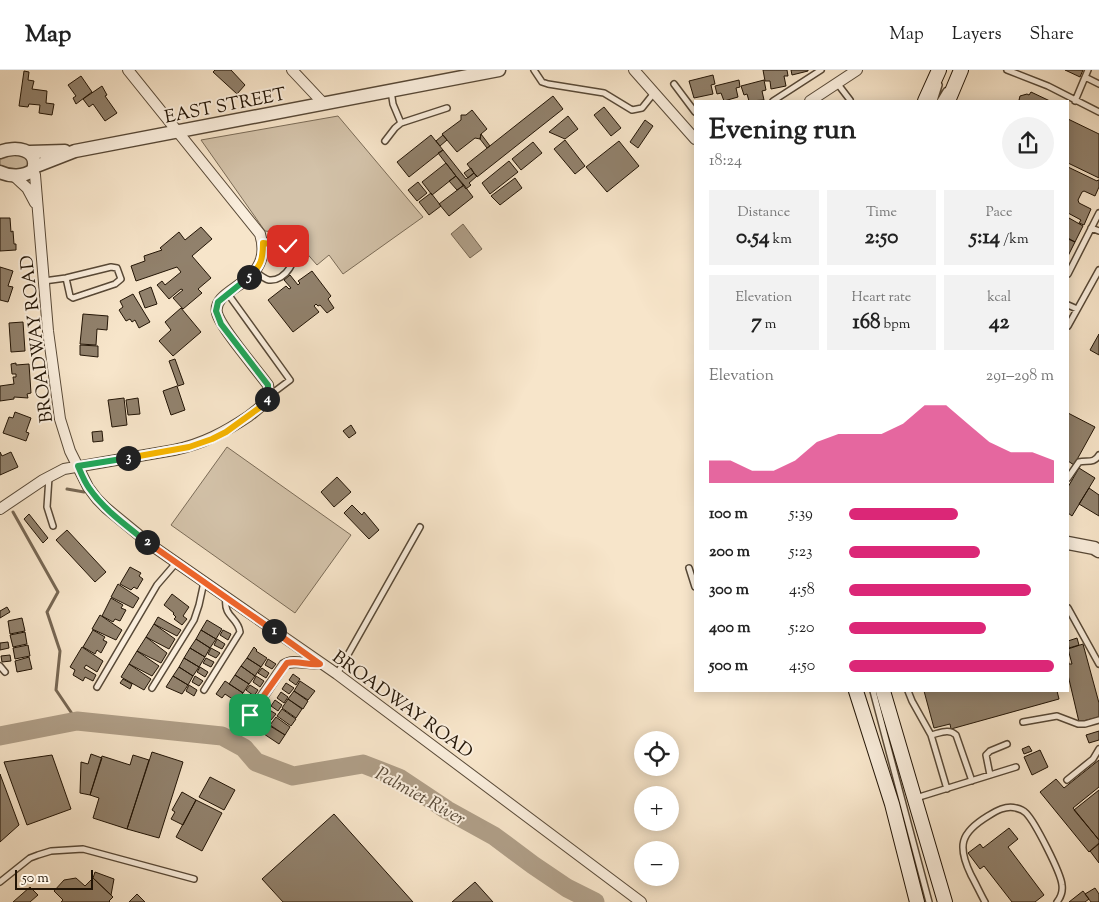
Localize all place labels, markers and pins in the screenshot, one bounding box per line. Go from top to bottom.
pin [267,225,309,267]
pin: 5 [236,264,262,290]
pin: 4 [254,386,280,412]
pin: 3 [116,446,140,470]
pin: 2 [134,530,160,554]
pin: 1 [262,618,286,644]
pin [229,694,271,736]

